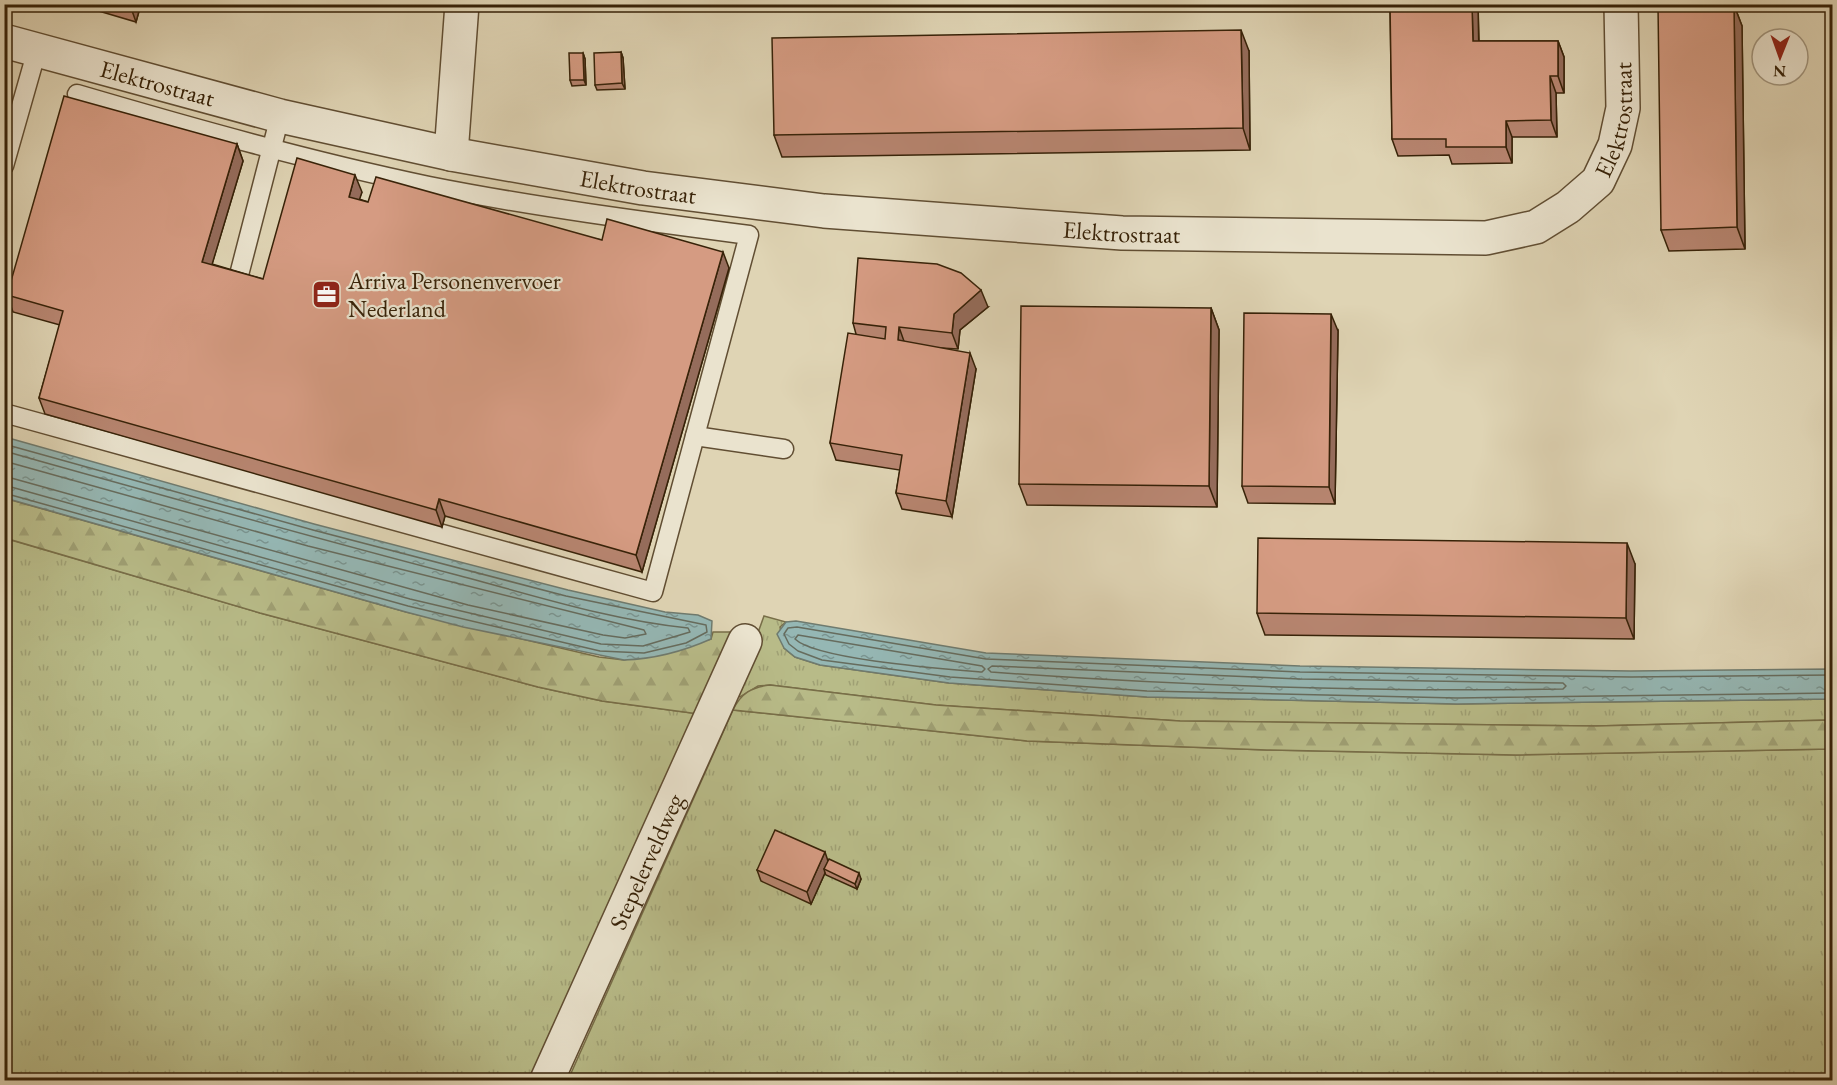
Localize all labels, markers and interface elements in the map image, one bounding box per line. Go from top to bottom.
north arrow [1750,27,1810,87]
street label: Elektrostraat [97,52,219,113]
street label: Elektrostraat [1587,61,1639,182]
text: N [1773,61,1786,82]
street label: Elektrostraat [577,162,699,210]
street label: Elektrostraat [1062,213,1181,249]
place label: Arriva Personenvervoer Nederland [347,265,561,324]
office icon: Arriva Personenvervoer Nederland [311,278,343,310]
street label: Stepelerveldweg [602,788,690,934]

